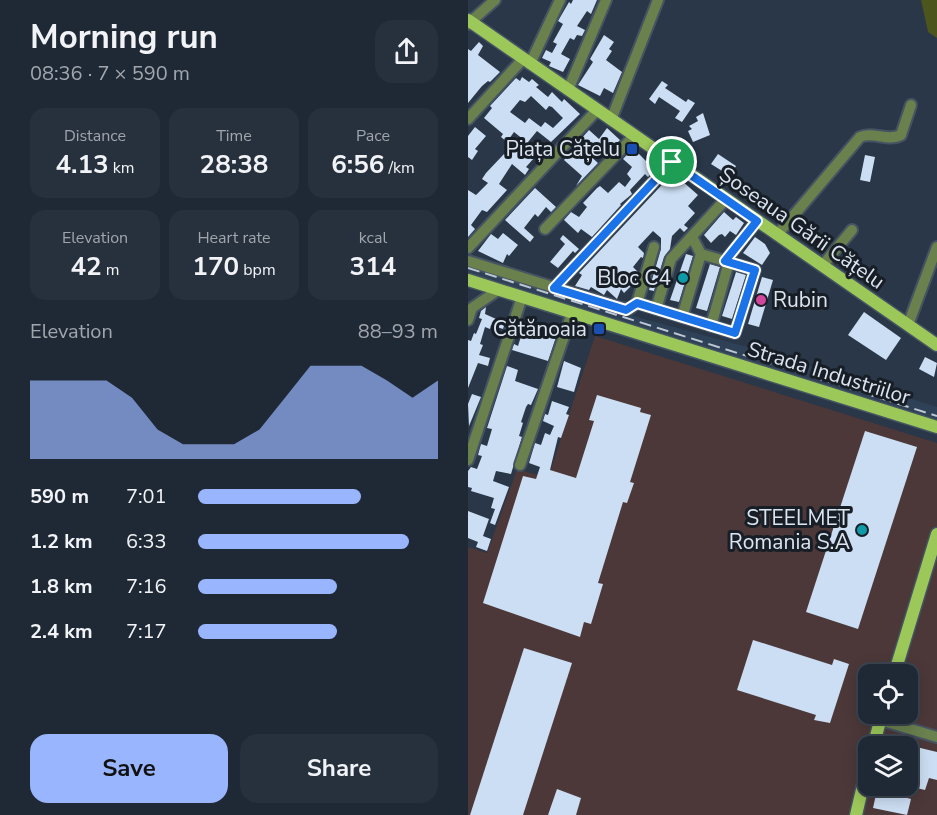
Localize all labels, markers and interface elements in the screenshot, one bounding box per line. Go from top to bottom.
text: Morning run [30,15,218,60]
button: share [375,20,438,83]
text: 08:36 · 7 × 590 m [30,60,190,87]
text: Distance [64,125,126,147]
text: Time [216,125,252,147]
text: Pace [356,125,390,147]
place label: Piața Cățelu [505,135,620,163]
pin [646,136,697,187]
marker: Piața Cățelu [625,142,639,156]
icon: arrive [655,145,688,178]
text: 4.13 [55,147,109,182]
text: 28:38 [200,147,268,182]
text: 6:56 [331,147,384,182]
text: km [109,157,135,179]
text: /km [384,157,415,179]
street label: Șoseaua Gării Cățelu [714,160,890,296]
text: Elevation [62,227,128,249]
text: Heart rate [197,227,271,249]
text: kcal [359,227,387,249]
text: 42 [70,249,102,284]
text: 170 [192,249,239,284]
text: 314 [350,249,396,284]
text: m [102,259,120,281]
text: bpm [239,259,276,281]
place label: Bloc C4 [597,264,671,292]
marker: Bloc C4 [676,271,690,285]
place label: Rubin [773,286,828,314]
marker: Rubin [754,293,768,307]
place label: Cătănoaia [493,315,587,343]
text: Elevation [30,318,113,345]
text: 88–93 m [358,318,438,345]
marker: Cătănoaia [592,322,606,336]
street label: Strada Industriilor [744,335,914,411]
text: 590 m [30,483,89,510]
text: 7:01 [126,483,167,510]
place label: STEELMET Romania S.A [729,504,850,556]
marker: STEELMET Romania S.A [855,523,869,537]
text: 1.2 km [30,528,93,555]
text: 6:33 [126,528,167,555]
text: 1.8 km [30,573,93,600]
text: 7:16 [126,573,167,600]
text: 2.4 km [30,618,93,645]
text: 7:17 [126,618,167,645]
map controls [858,664,918,796]
button: locate [858,664,918,724]
button: Save [30,734,228,803]
button: Share [240,734,438,803]
button: layers [858,736,918,796]

